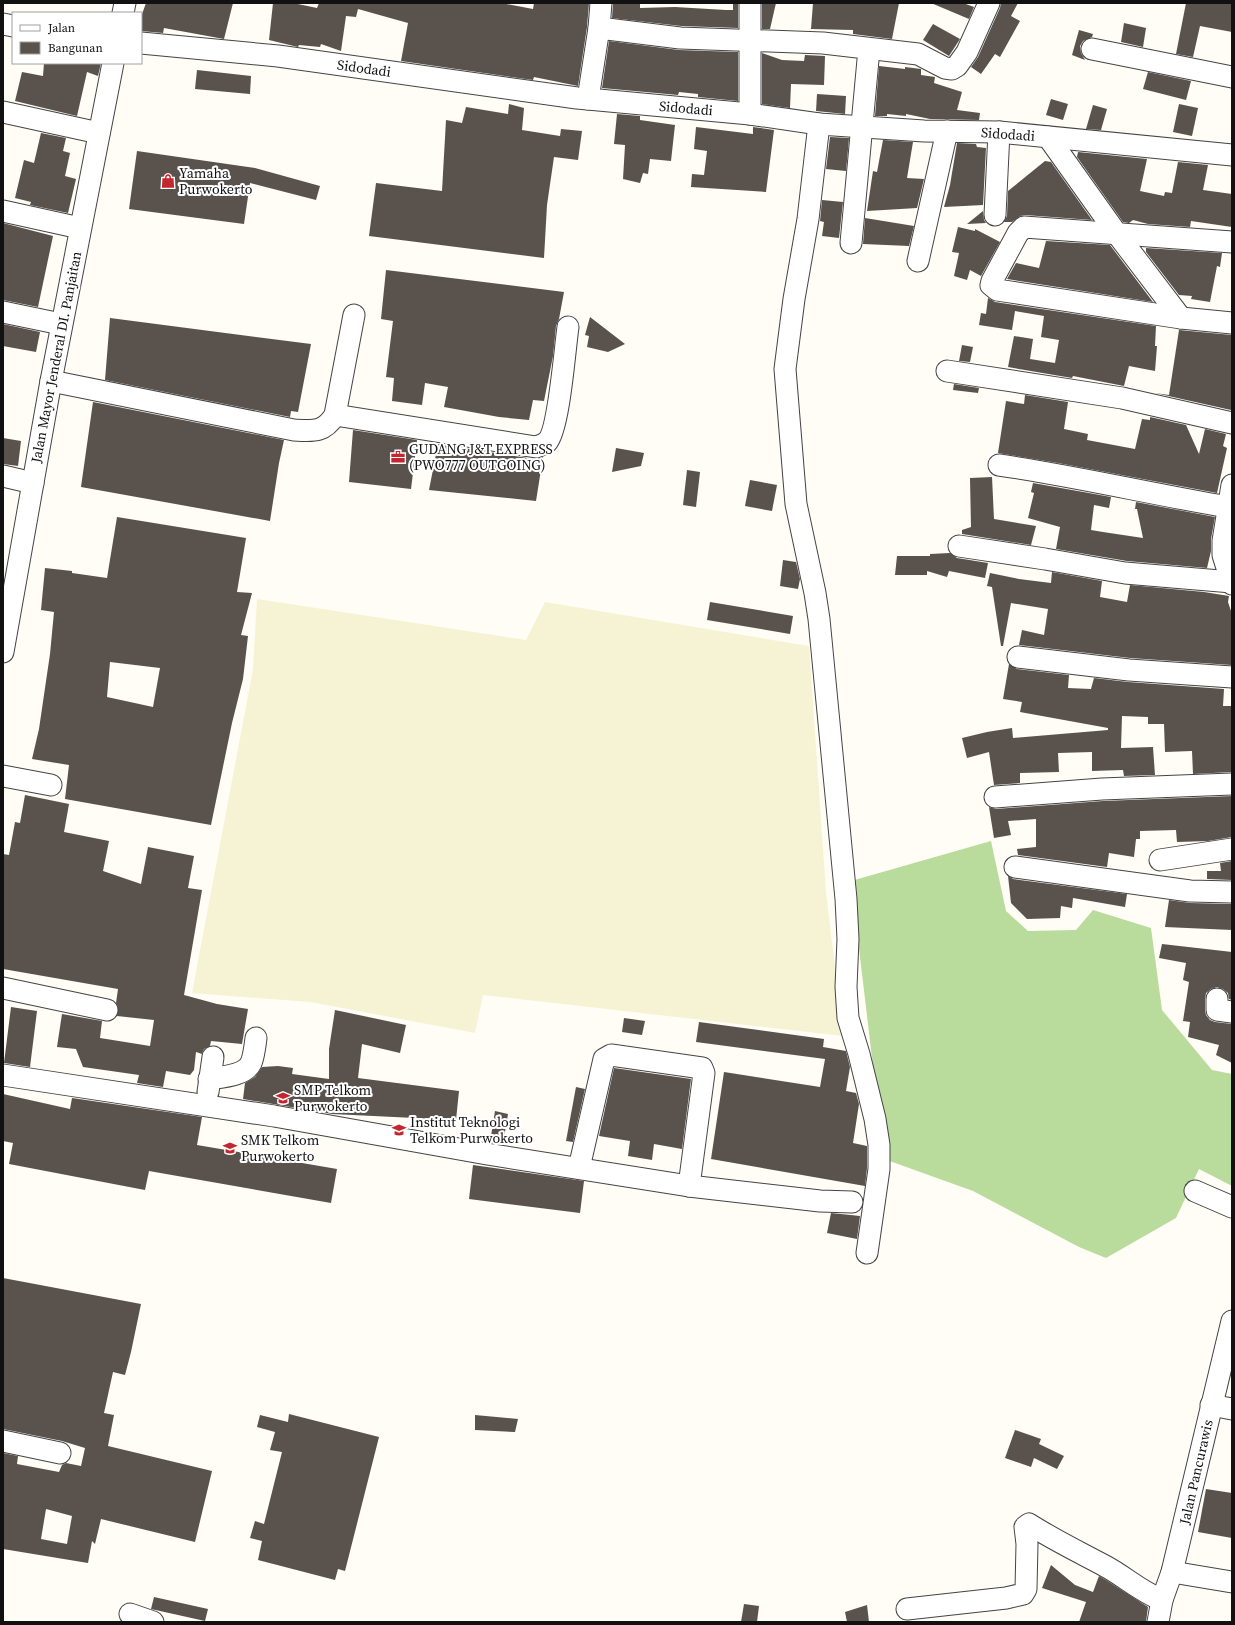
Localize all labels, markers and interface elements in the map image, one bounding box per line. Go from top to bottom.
legend [12,12,142,64]
text: Jalan [47,20,75,36]
text: Bangunan [48,40,103,56]
street label: Sidodadi [336,54,392,82]
street label: Sidodadi [658,96,714,120]
street label: Sidodadi [980,122,1036,146]
place label: Yamaha Purwokerto [179,163,253,199]
shop icon: Yamaha Purwokerto [160,173,176,189]
street label: Jalan Mayor Jenderal DI. Panjaitan [25,249,86,465]
place label: GUDANG J&T EXPRESS (PWO777 OUTGOING) [409,439,553,475]
office icon: GUDANG J&T EXPRESS (PWO777 OUTGOING) [390,449,406,465]
place label: SMP Telkom Purwokerto [294,1080,372,1116]
school or university icon: SMP Telkom Purwokerto [275,1090,291,1106]
place label: Institut Teknologi Telkom Purwokerto [410,1112,533,1148]
school or university icon: Institut Teknologi Telkom Purwokerto [391,1122,407,1138]
place label: SMK Telkom Purwokerto [241,1130,320,1166]
school or university icon: SMK Telkom Purwokerto [222,1140,238,1156]
street label: Jalan Pancurawis [1174,1418,1218,1527]

